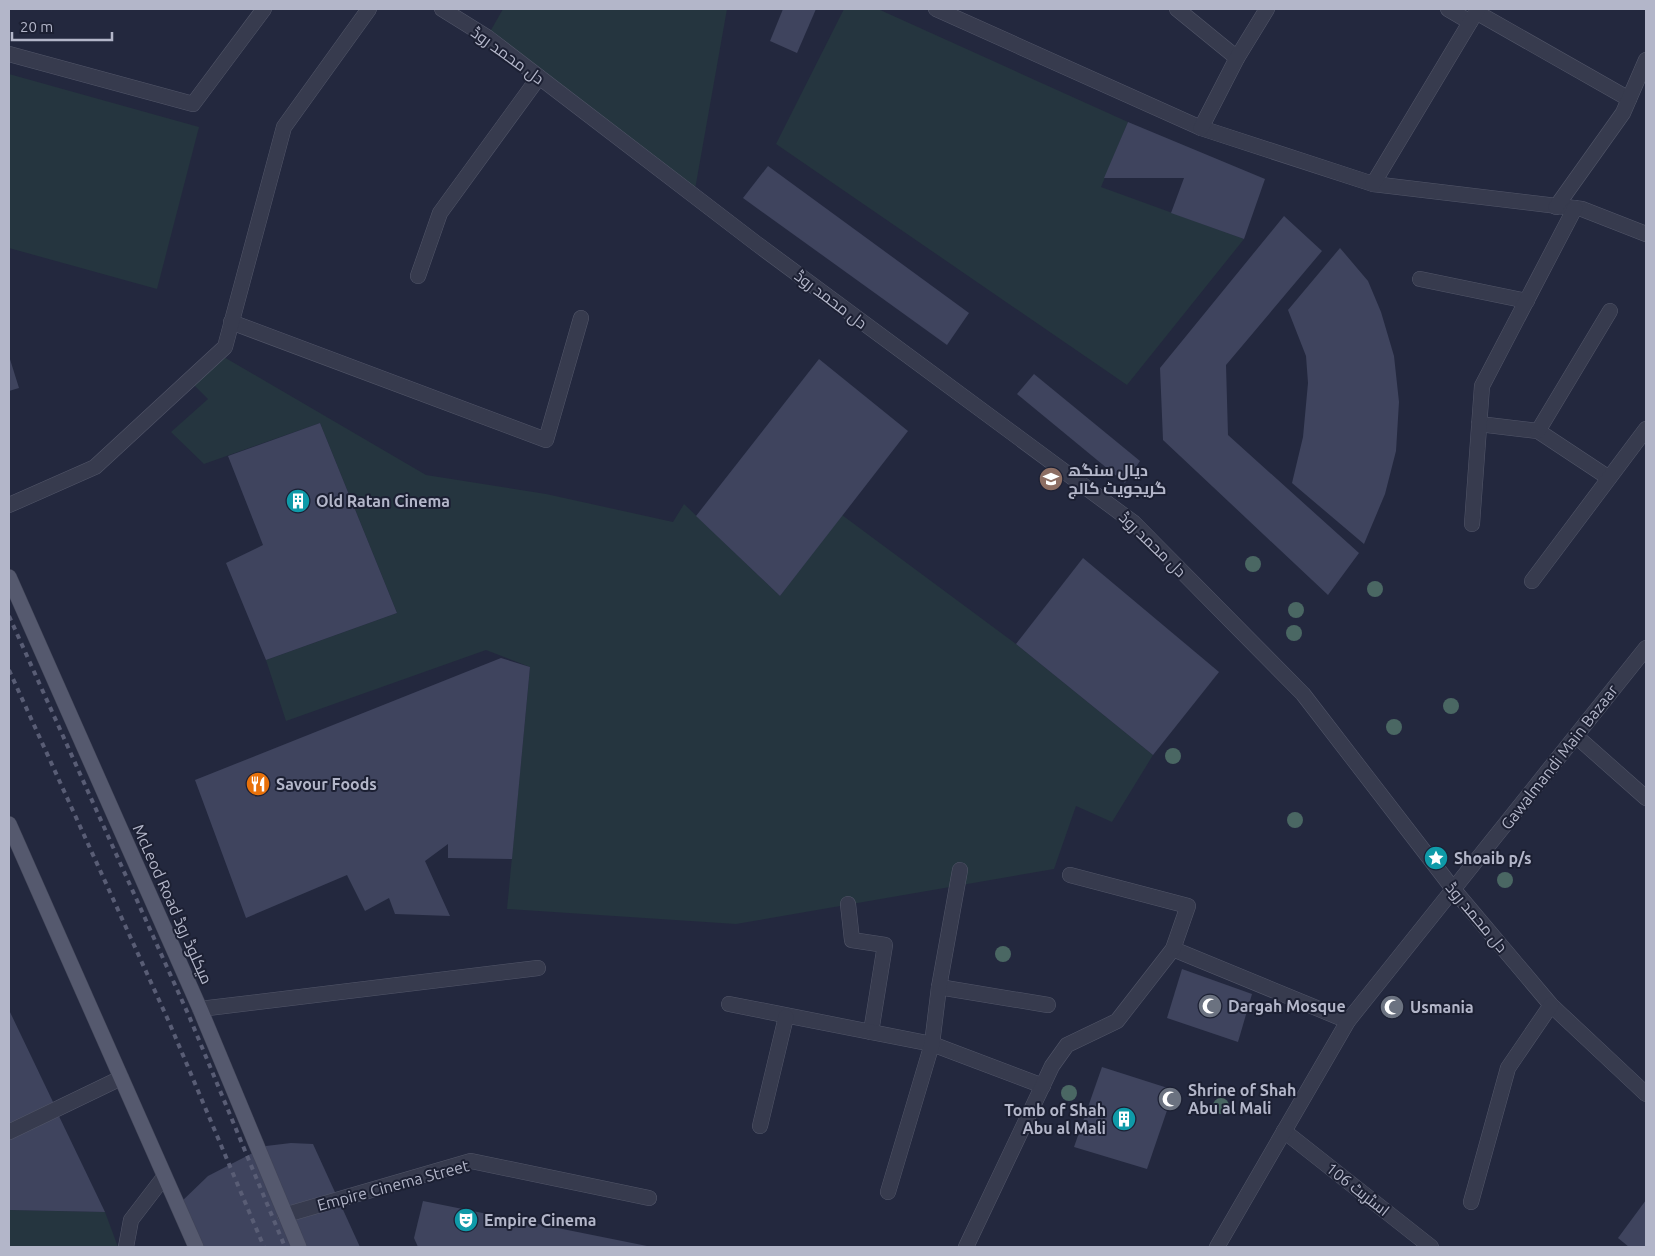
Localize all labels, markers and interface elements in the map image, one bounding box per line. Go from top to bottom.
scale bar [12,10,112,42]
text: 20 m [20,18,53,35]
street label: دل محمد روڈ [467,23,548,89]
street label: دل محمد روڈ [790,266,871,334]
place label: دیال سنگھ گریجویٹ کالج [1068,461,1166,499]
school or university icon: دیال سنگھ گریجویٹ کالج [1038,466,1064,492]
building icon: Old Ratan Cinema [285,488,311,514]
place label: Old Ratan Cinema [316,492,450,510]
street label: دل محمد روڈ [1115,508,1190,582]
street label: Gawalmandi Main Bazaar [1497,681,1621,833]
restaurant icon: Savour Foods [245,771,271,797]
place label: Savour Foods [276,775,377,793]
street label: McLeod Road میکلوڈ روڈ [129,821,216,987]
place icon: Shoaib p/s [1423,845,1449,871]
place label: Shoaib p/s [1454,849,1532,867]
street label: دل محمد روڈ [1441,878,1511,957]
mosque icon: Dargah Mosque [1197,993,1223,1019]
mosque icon: Usmania [1379,994,1405,1020]
place label: Dargah Mosque [1228,997,1346,1015]
place label: Usmania [1410,998,1474,1016]
place label: Shrine of Shah Abu al Mali [1188,1081,1296,1117]
mosque icon: Shrine of Shah Abu al Mali [1157,1086,1183,1112]
place label: Tomb of Shah Abu al Mali [1004,1101,1106,1137]
building icon: Tomb of Shah Abu al Mali [1111,1106,1137,1132]
street label: Empire Cinema Street [315,1156,472,1214]
street label: اسٹریٹ 106 [1322,1159,1393,1220]
theatre icon: Empire Cinema [453,1207,479,1233]
place label: Empire Cinema [484,1211,597,1229]

